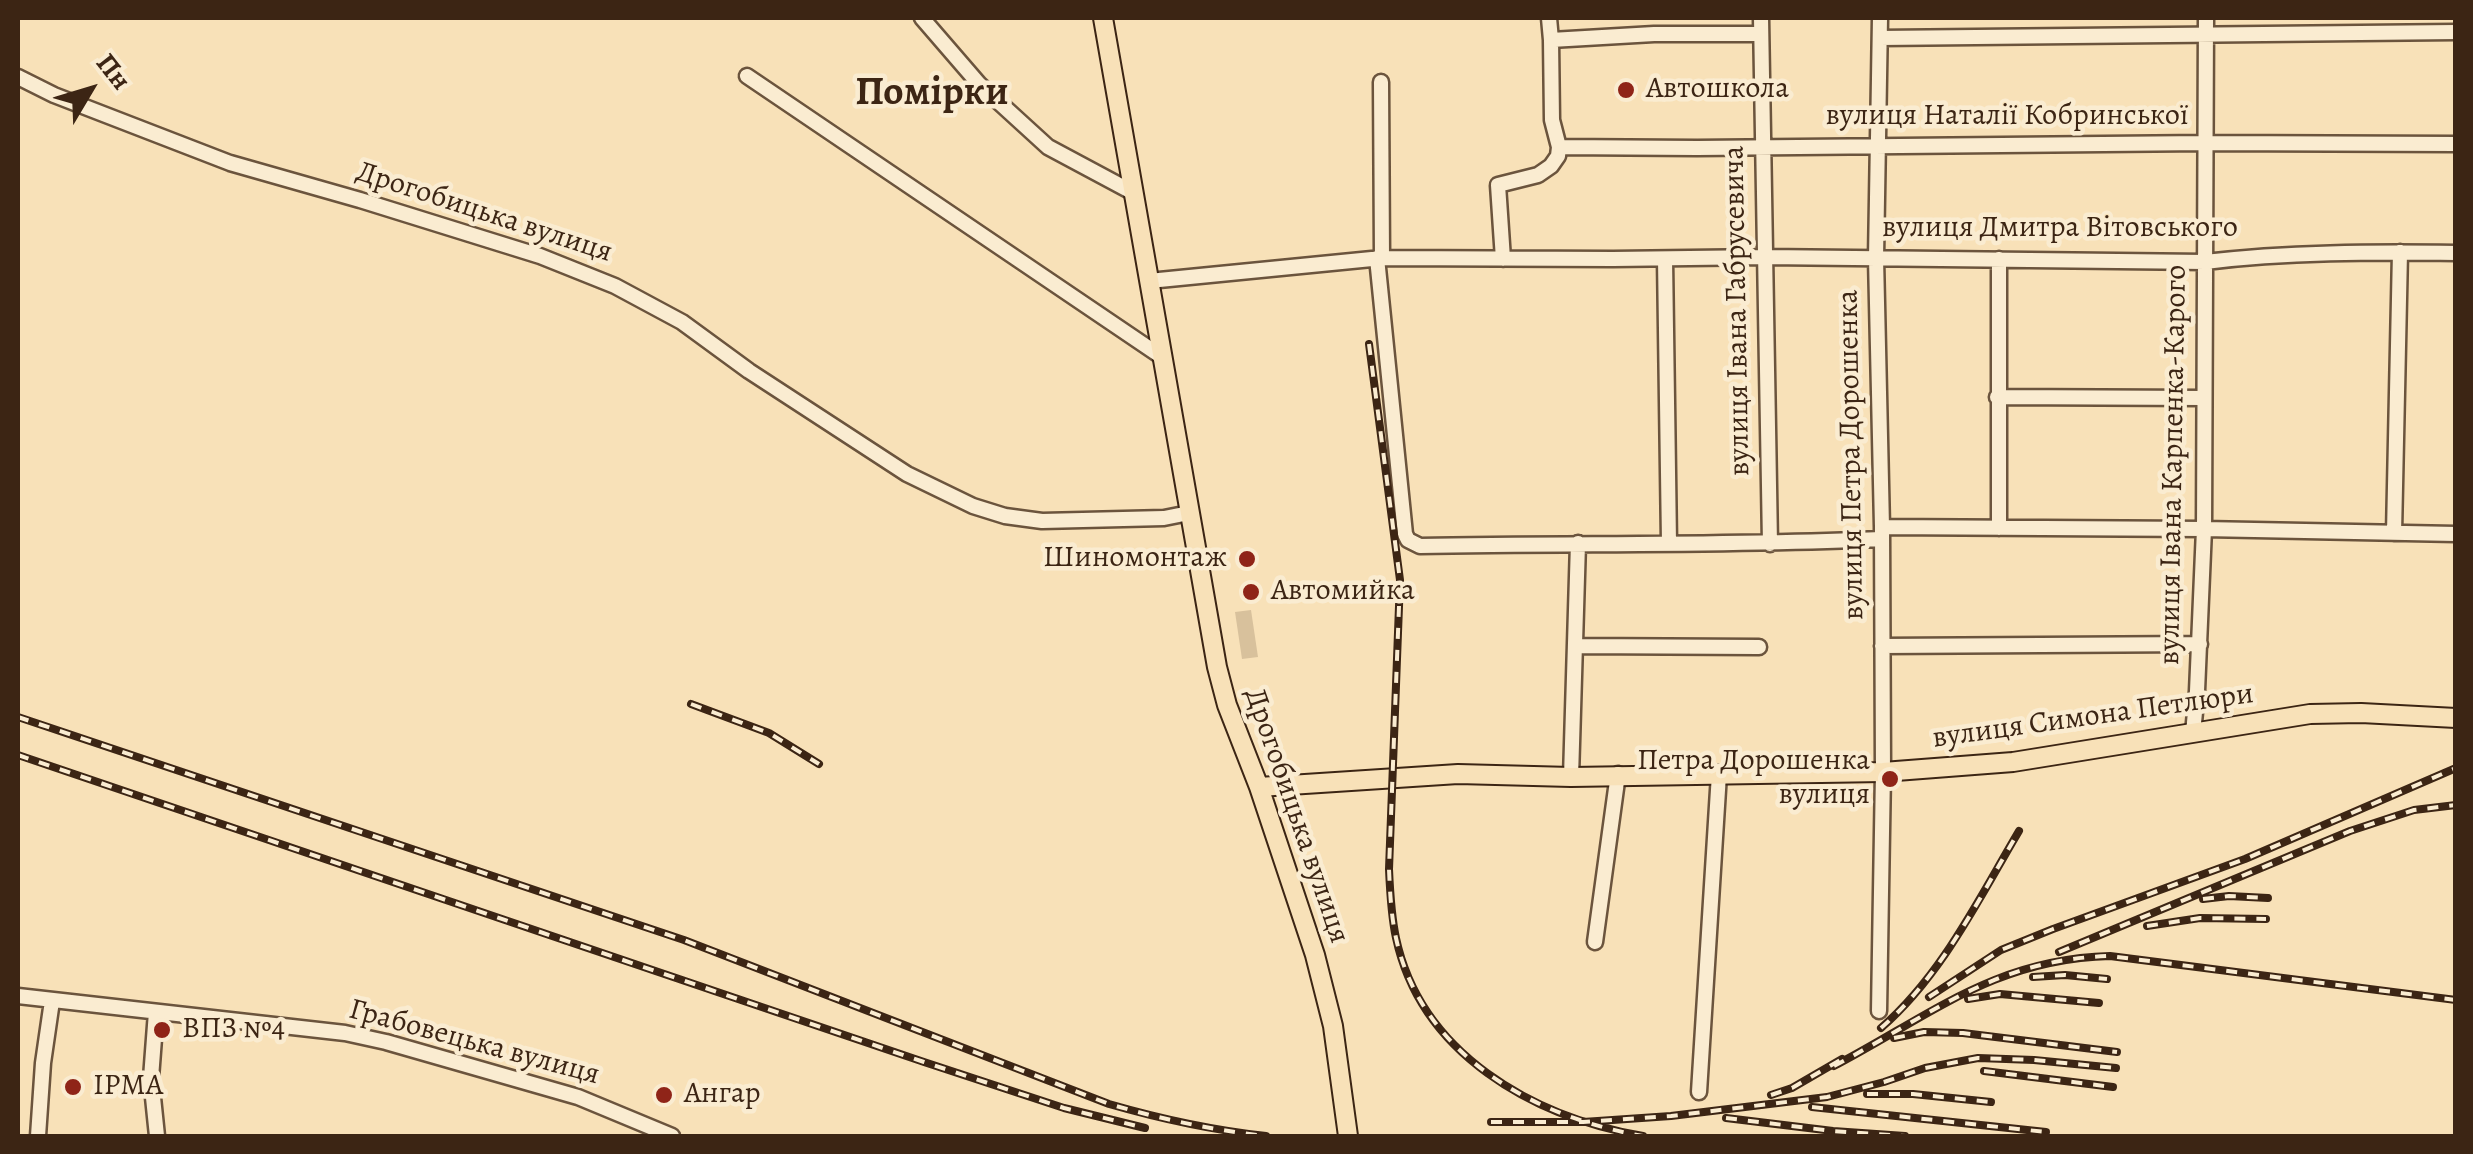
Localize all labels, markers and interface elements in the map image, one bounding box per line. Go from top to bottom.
north arrow [40,40,140,140]
text: Пн [87,45,140,98]
district label: Помірки [855,70,1009,118]
place label: Автошкола [1646,72,1789,108]
marker: Автошкола [1615,79,1637,101]
street label: вулиця Наталії Кобринської [1826,99,2188,135]
street label: вулиця Івана Габрусевича [1717,145,1759,477]
street label: Дрогобицька вулиця [351,155,617,271]
street label: вулиця Дмитра Вітовського [1882,211,2238,247]
street label: вулиця Івана Карпенка-Карого [2153,264,2195,666]
street label: вулиця Петра Дорошенка [1831,289,1873,621]
place label: Шиномонтаж [1043,541,1227,577]
marker: Шиномонтаж [1236,548,1258,570]
place label: Автомийка [1271,574,1415,610]
marker: Автомийка [1240,581,1262,603]
street label: вулиця Симона Петлюри [1930,677,2256,757]
street label: Дрогобицька вулиця [1235,684,1357,948]
place label: Петра Дорошенка вулиця [1637,744,1870,814]
marker: Петра Дорошенка вулиця [1879,768,1901,790]
street label: Грабовецька вулиця [345,992,603,1094]
place label: ВПЗ №4 [182,1012,285,1048]
marker: ВПЗ №4 [151,1019,173,1041]
place label: ІРМА [93,1069,163,1105]
marker: ІРМА [62,1076,84,1098]
place label: Ангар [684,1077,760,1113]
marker: Ангар [653,1084,675,1106]

